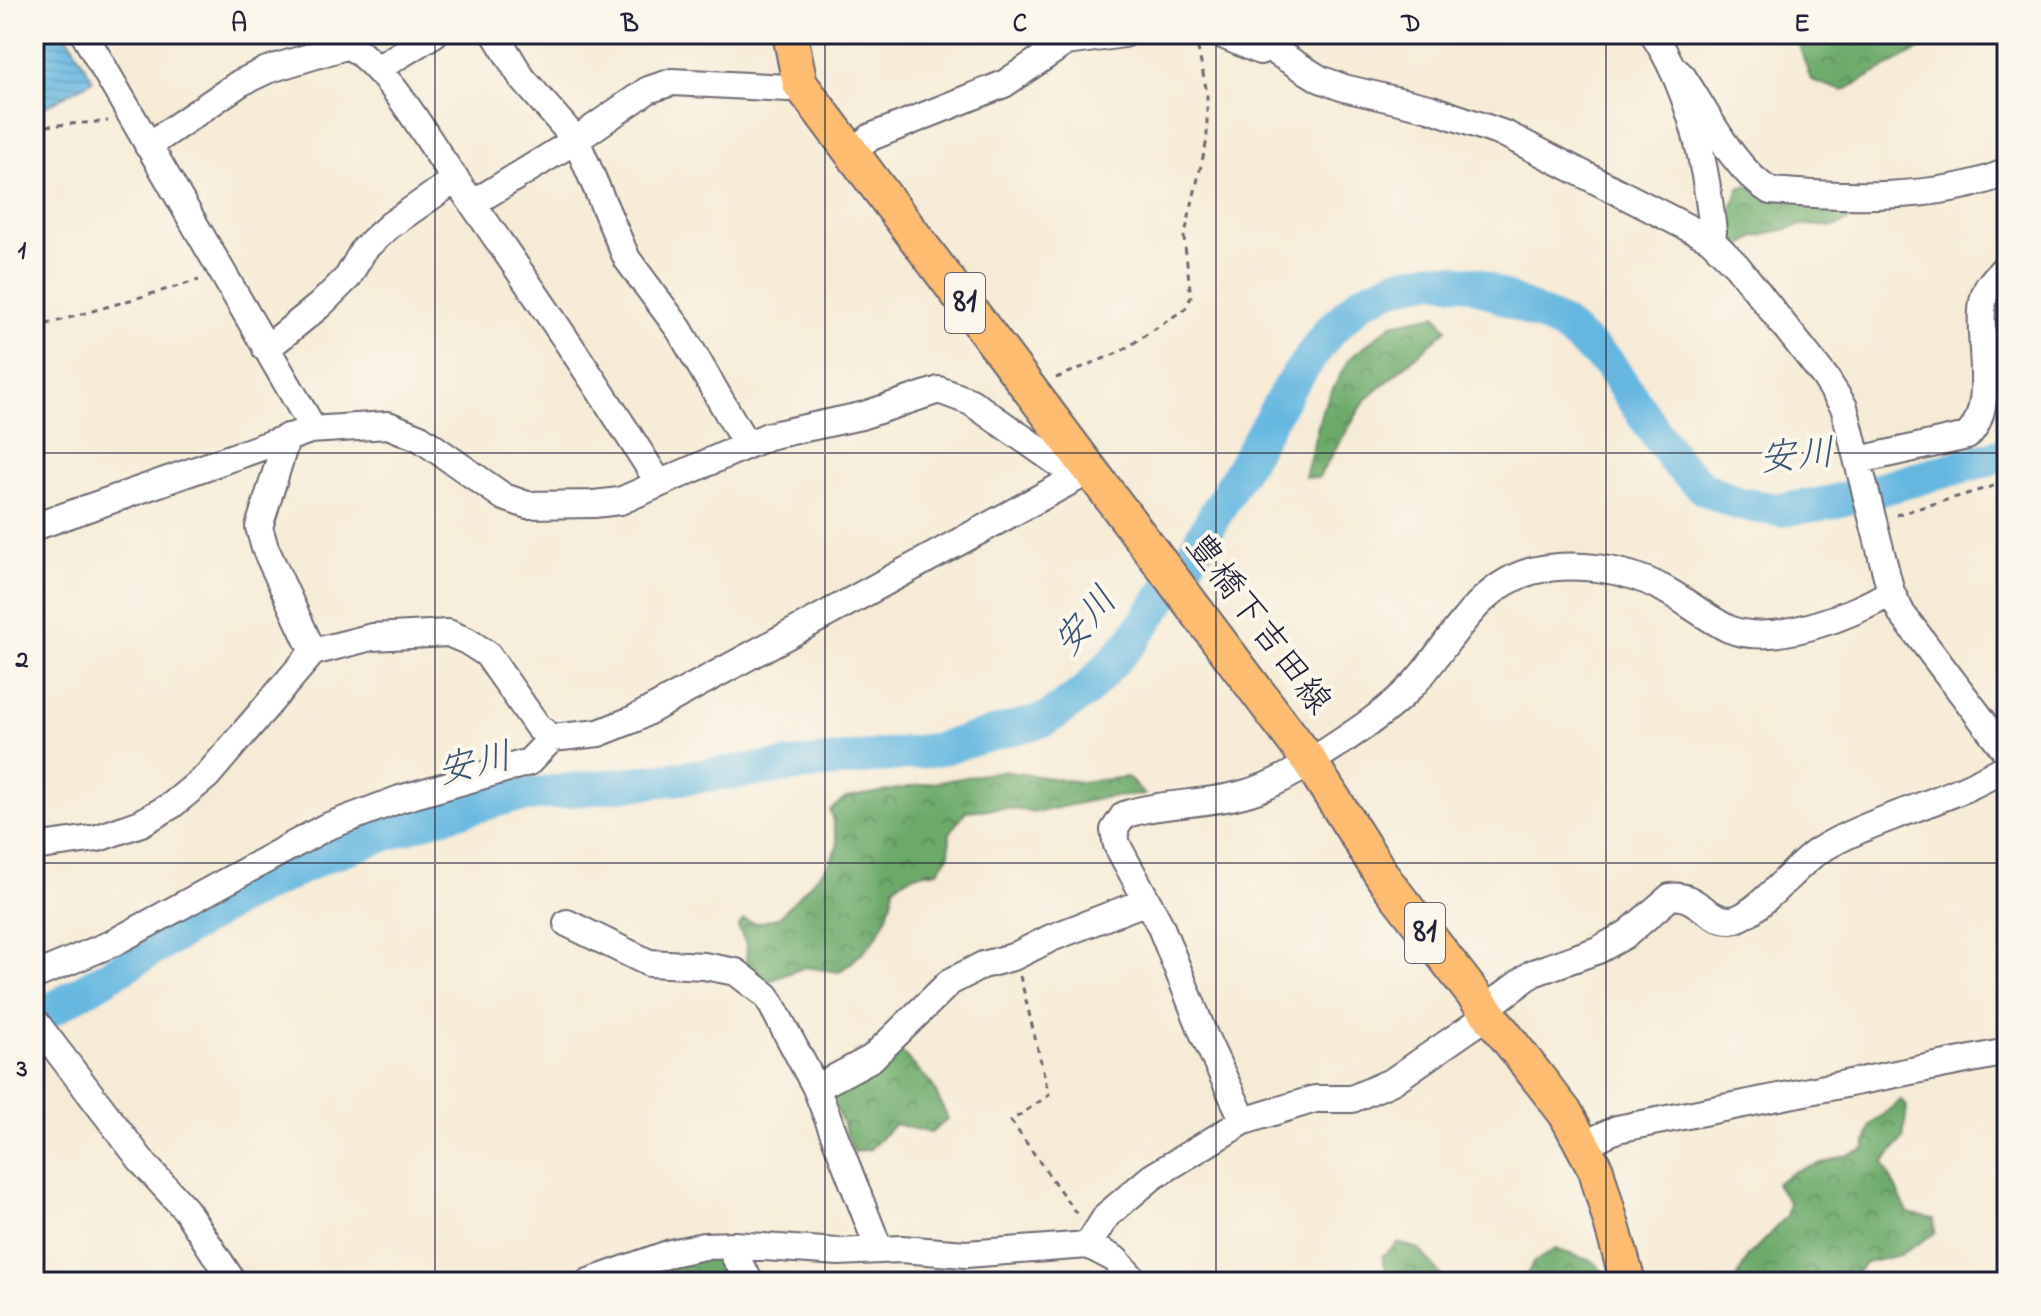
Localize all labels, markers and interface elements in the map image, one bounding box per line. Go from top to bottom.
text: A [231,6,247,44]
text: B [620,6,639,44]
text: C [1013,6,1027,44]
text: D [1400,6,1421,44]
text: E [1794,6,1810,44]
text: 1 [18,233,27,271]
road number: 81 [945,273,985,333]
water label: 安川 [1757,427,1837,489]
street label: 豊橋下吉田線 [1171,523,1343,727]
water label: 安川 [1041,576,1133,670]
text: 2 [15,642,29,680]
water label: 安川 [432,730,518,802]
road number: 81 [1405,903,1445,963]
text: 3 [16,1051,28,1089]

